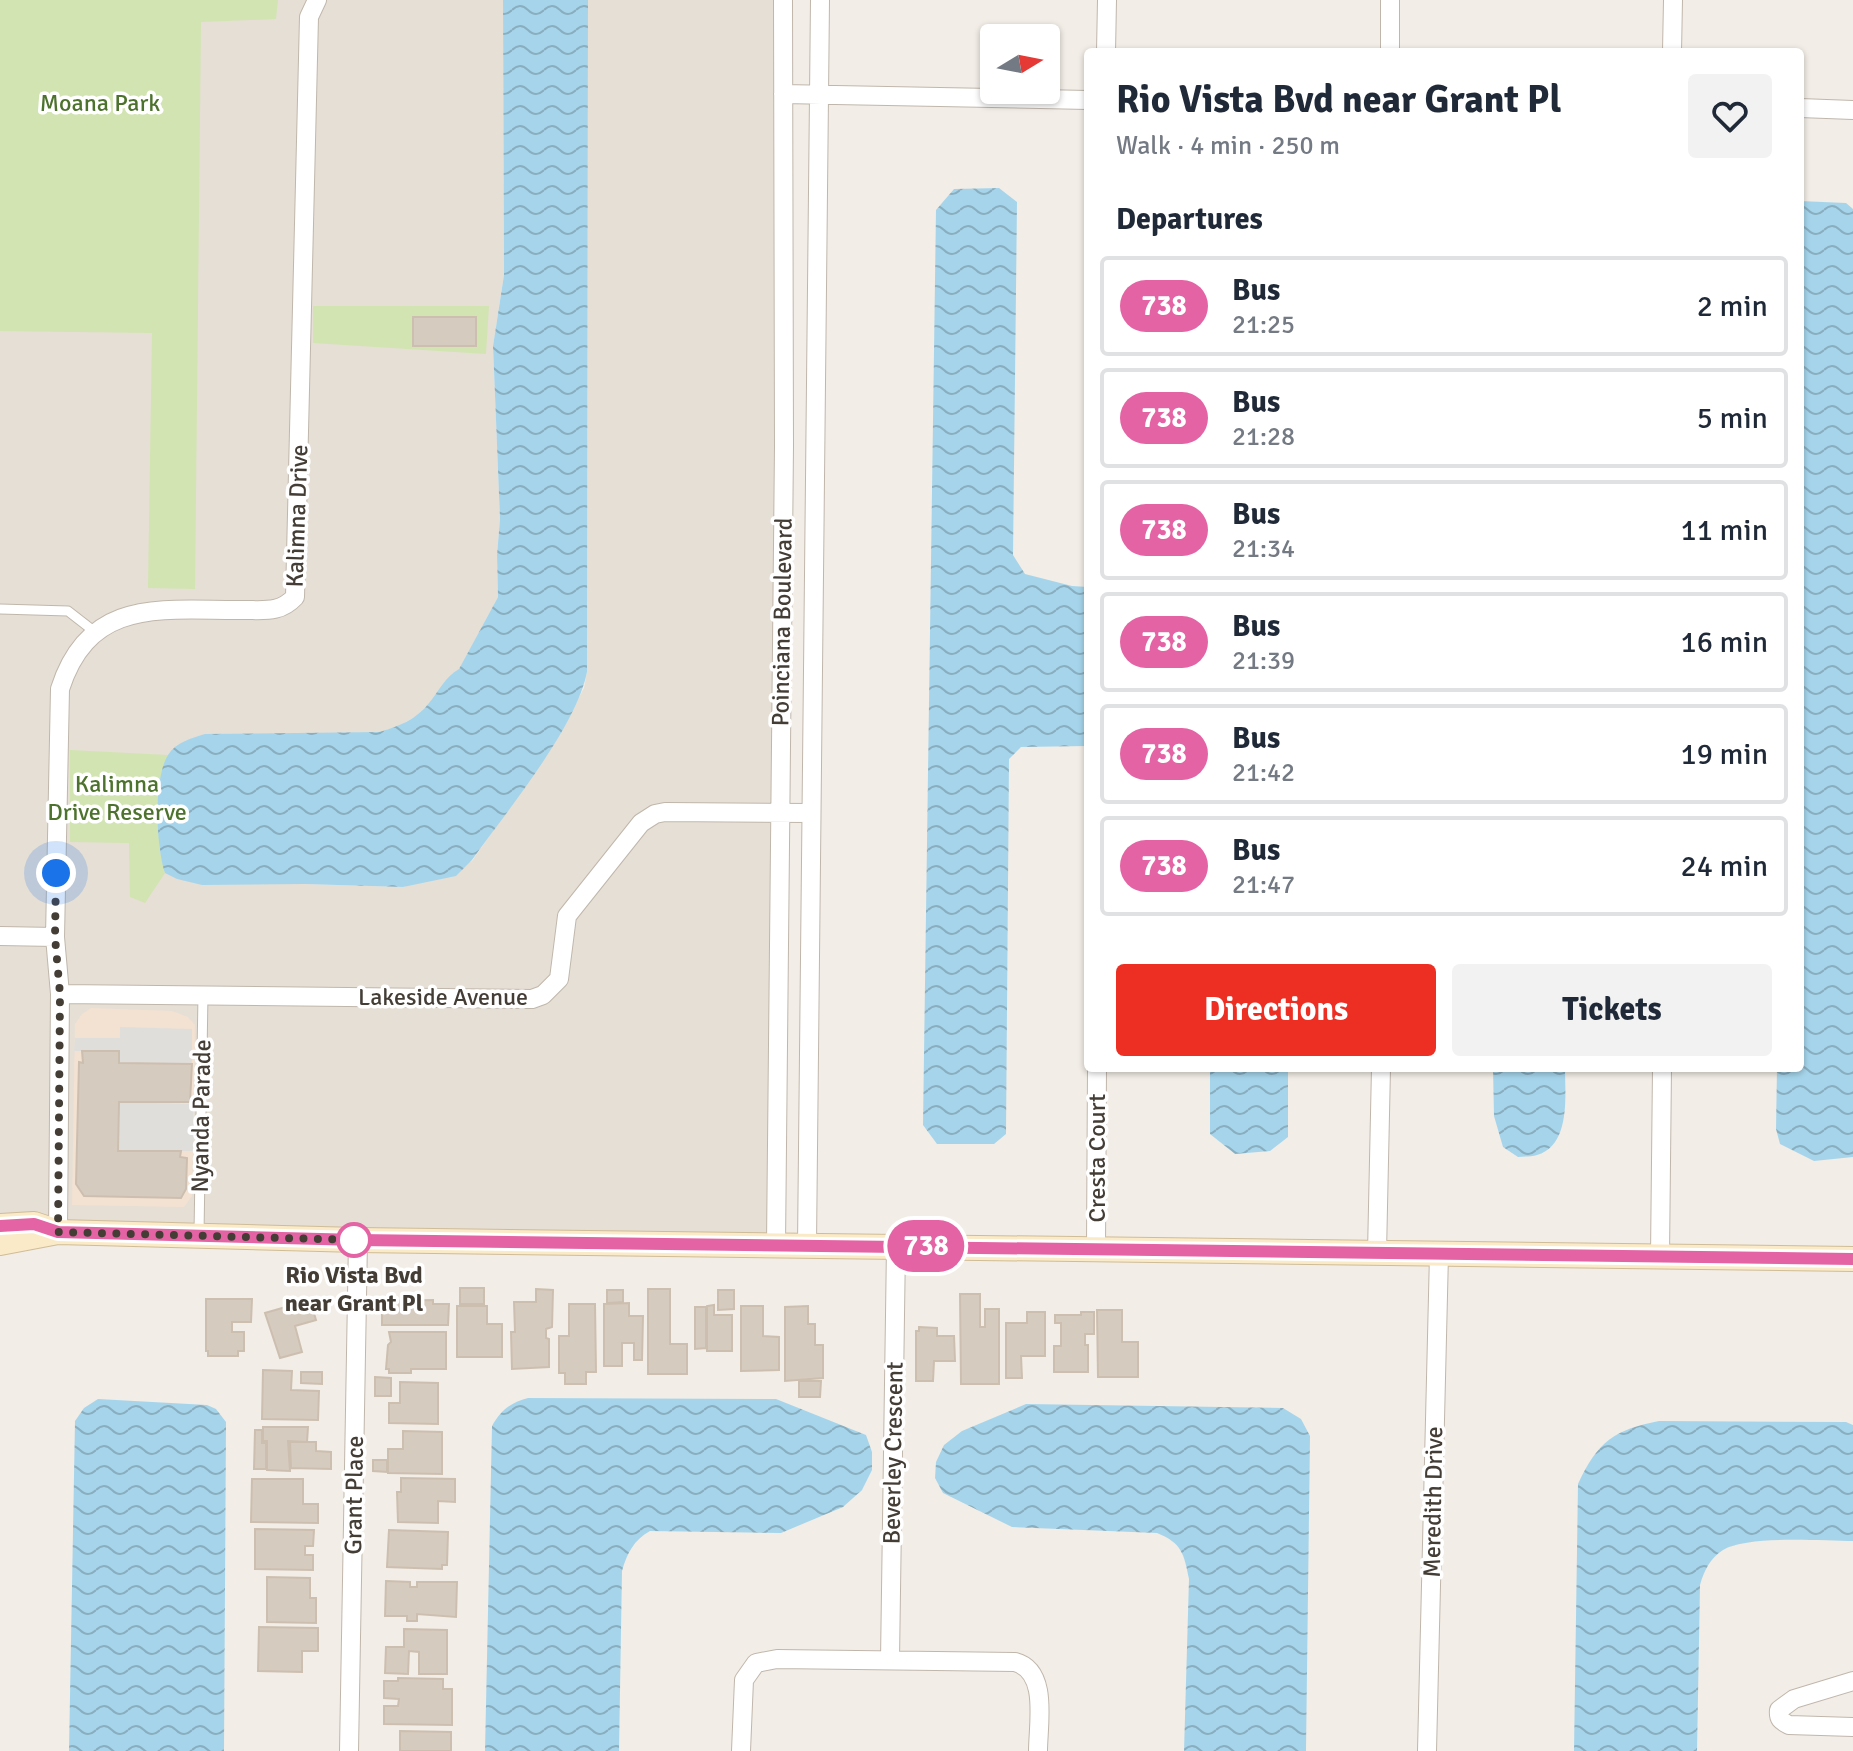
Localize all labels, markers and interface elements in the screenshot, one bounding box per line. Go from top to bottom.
north arrow [980,24,1060,104]
map controls [980,24,1060,104]
button: heart [1688,74,1772,158]
text: Rio Vista Bvd near Grant Pl [1116,76,1561,123]
park label: Moana Park [40,88,160,118]
text: Walk · 4 min · 250 m [1116,130,1340,162]
text: Departures [1116,201,1263,238]
text: Bus [1232,272,1280,309]
text: 2 min [1697,288,1768,325]
text: 738 [1141,289,1187,323]
text: 21:25 [1232,309,1295,341]
text: Bus [1232,384,1280,421]
text: 5 min [1697,400,1768,437]
text: 738 [1141,401,1187,435]
text: 21:28 [1232,421,1295,453]
street label: Kalimna Drive [280,444,314,588]
text: Bus [1232,496,1280,533]
text: 11 min [1681,512,1768,549]
text: 738 [1141,513,1187,547]
street label: Poinciana Boulevard [765,517,799,727]
text: 21:34 [1232,533,1295,565]
text: Bus [1232,608,1280,645]
text: 16 min [1681,624,1768,661]
text: 738 [1141,625,1187,659]
text: 21:39 [1232,645,1295,677]
text: Bus [1232,720,1280,757]
text: 19 min [1681,736,1768,773]
text: 738 [1141,737,1187,771]
text: 21:42 [1232,757,1295,789]
park label: Kalimna Drive Reserve [47,769,187,827]
text: Bus [1232,832,1280,869]
text: 24 min [1681,848,1768,885]
text: 738 [1141,849,1187,883]
your location [36,853,76,893]
text: 21:47 [1232,869,1295,901]
button: Directions [1116,964,1436,1056]
button: Tickets [1452,964,1772,1056]
street label: Lakeside Avenue [358,982,528,1012]
street label: Nyanda Parade [185,1039,217,1193]
street label: Cresta Court [1082,1094,1112,1222]
line badge: 738 [880,1220,972,1272]
marker: Rio Vista Bvd near Grant Pl [337,1223,371,1257]
text: 738 [903,1229,949,1263]
place label: Rio Vista Bvd near Grant Pl [285,1260,424,1318]
street label: Beverley Crescent [876,1361,910,1545]
street label: Meredith Drive [1417,1426,1449,1578]
street label: Grant Place [338,1435,370,1555]

